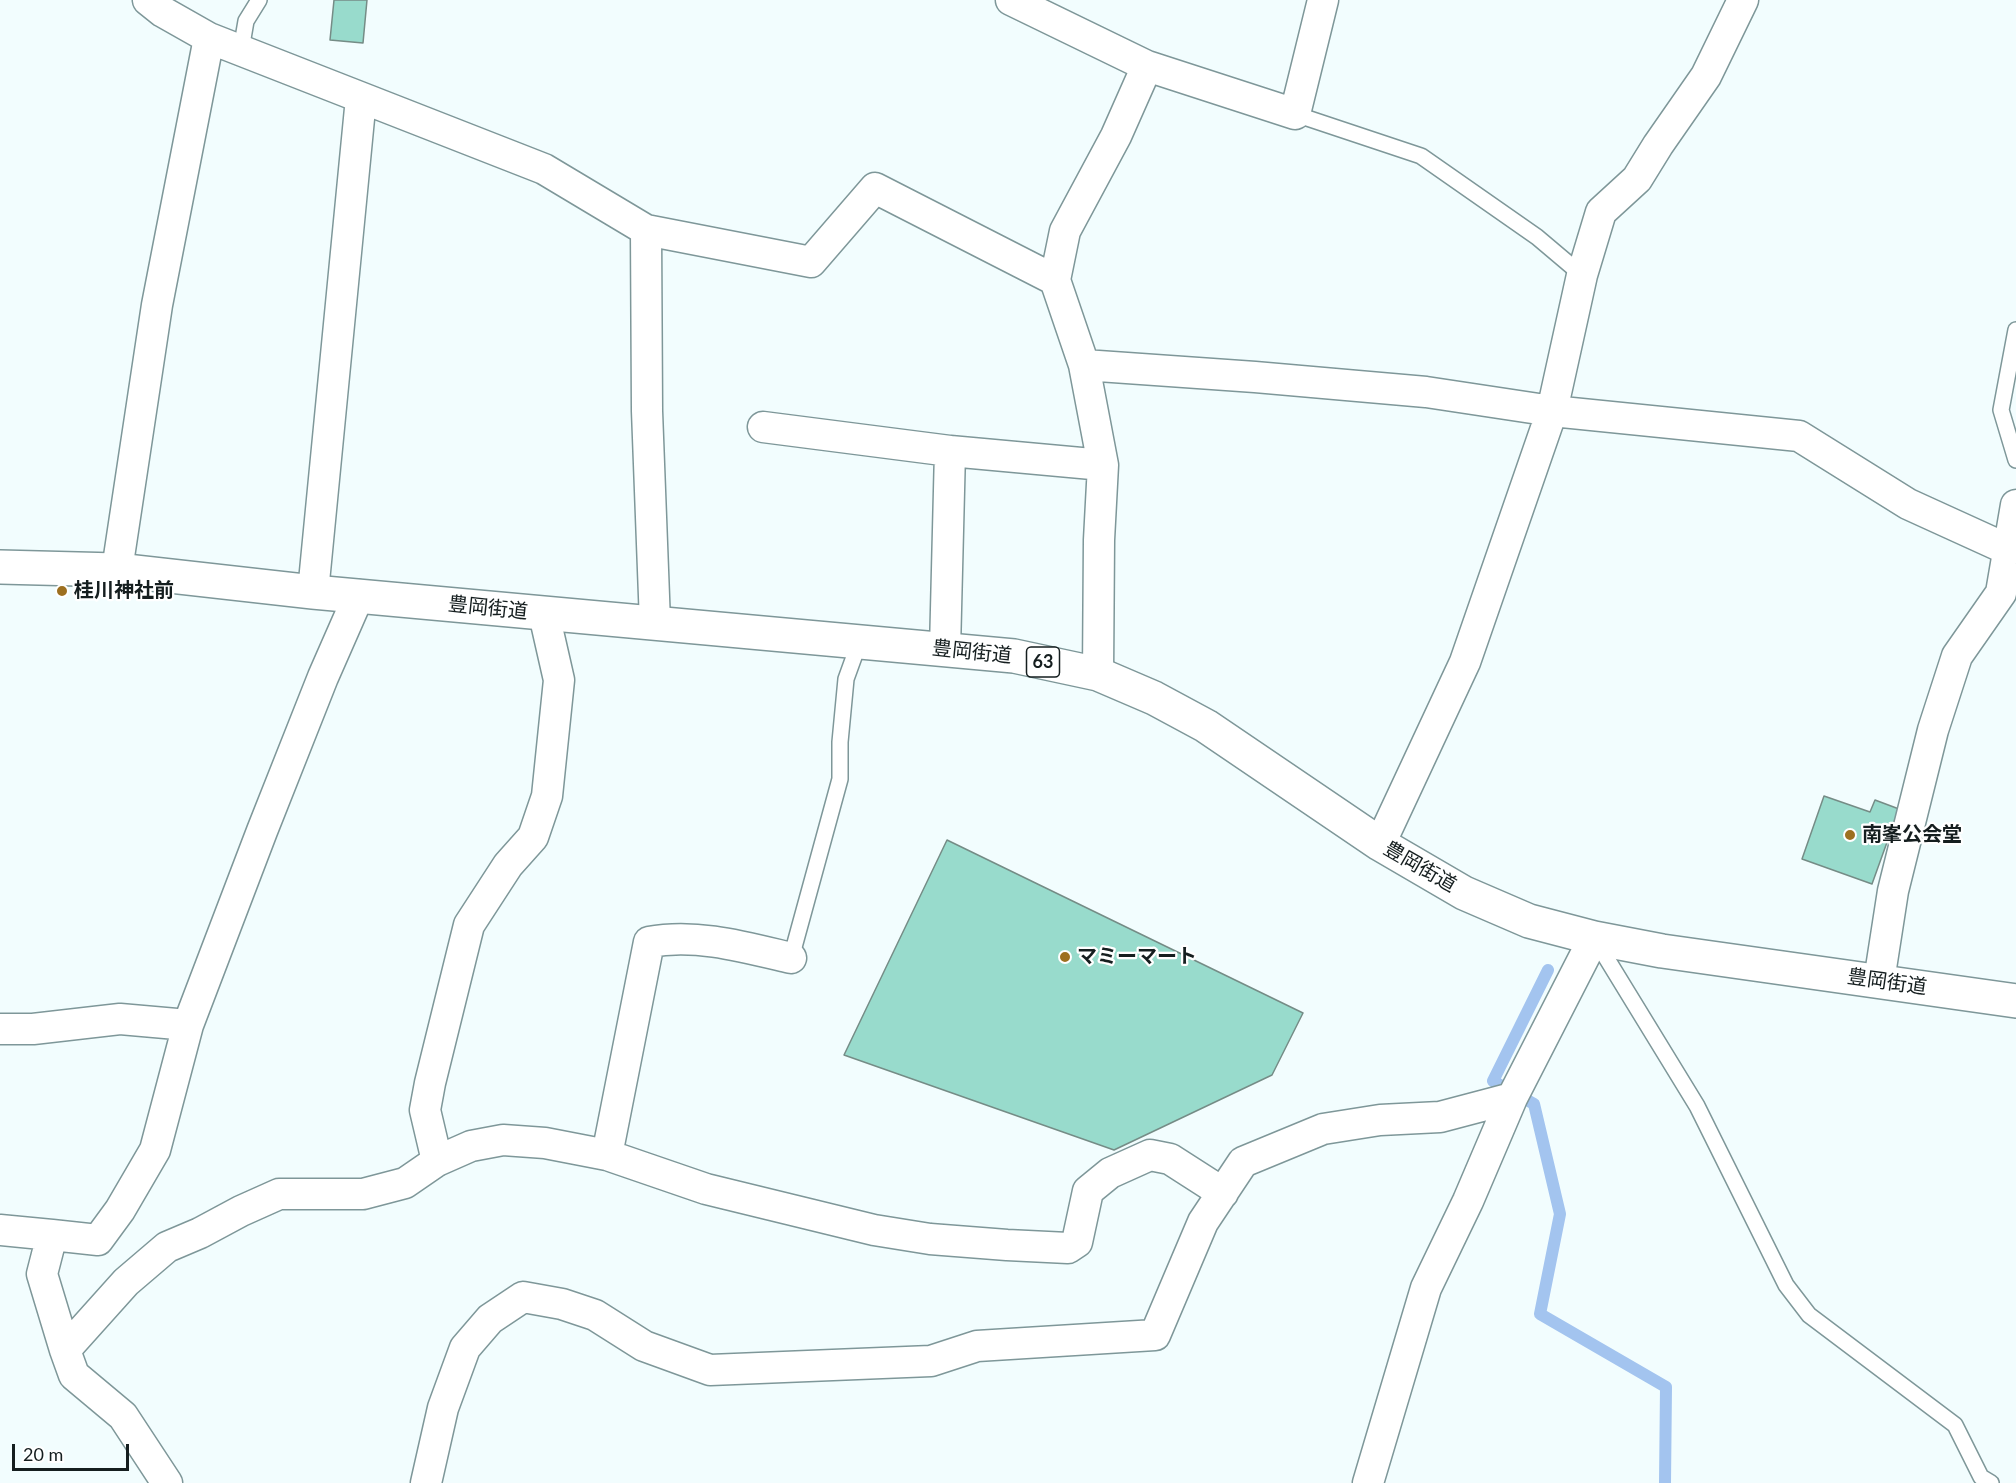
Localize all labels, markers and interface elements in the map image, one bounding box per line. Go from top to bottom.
place label: 桂川神社前 [74,579,174,603]
marker: 桂川神社前 [55,584,69,598]
street label: 豊岡街道 [447,592,529,624]
street label: 豊岡街道 [931,636,1013,668]
road number: 63 [1026,647,1060,677]
place label: 南峯公会堂 [1862,823,1962,847]
marker: 南峯公会堂 [1843,828,1857,842]
street label: 豊岡街道 [1379,837,1461,897]
place label: マミーマート [1077,945,1197,969]
marker: マミーマート [1058,950,1072,964]
street label: 豊岡街道 [1846,965,1928,999]
scale bar [15,1432,132,1470]
text: 20 m [23,1443,63,1465]

